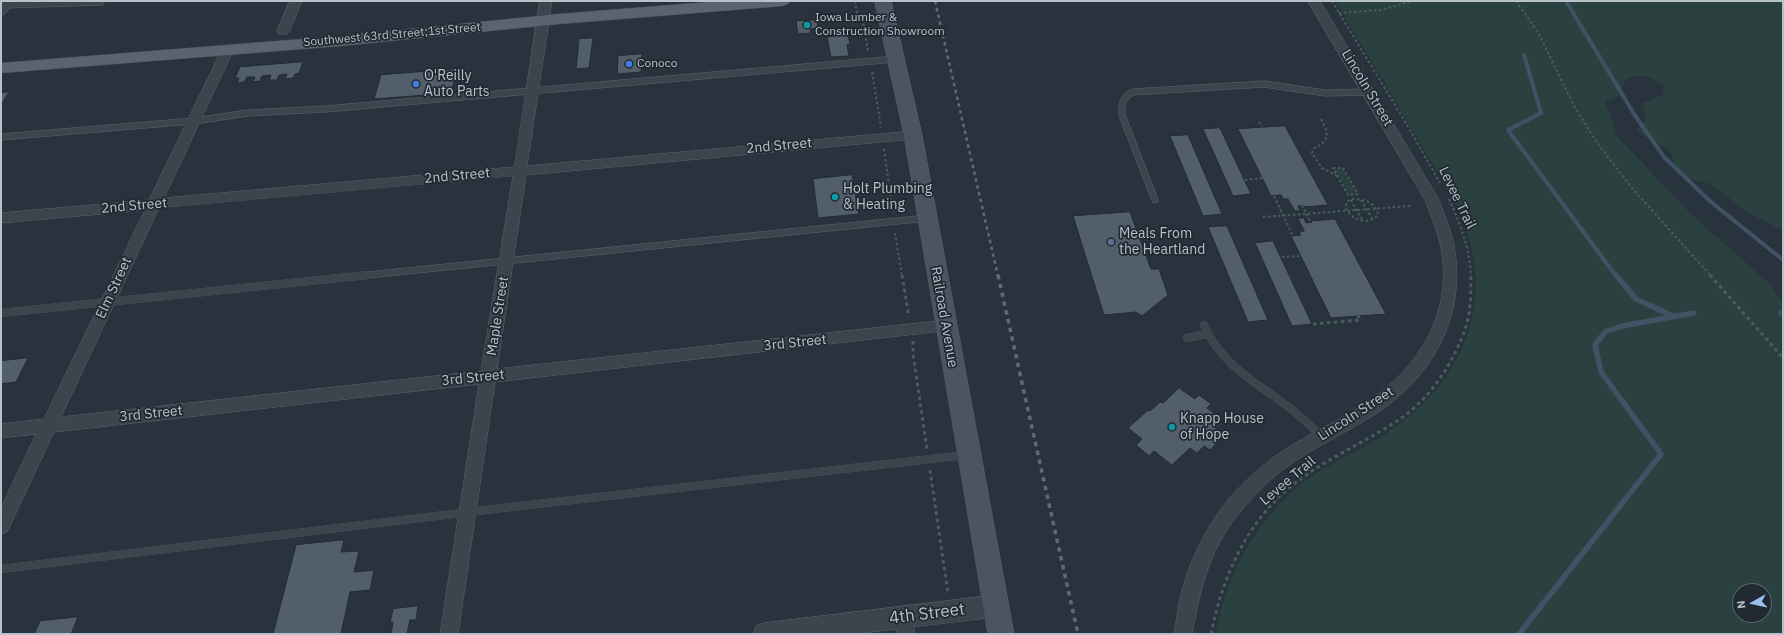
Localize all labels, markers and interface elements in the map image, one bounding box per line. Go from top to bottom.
place label: Iowa Lumber & Construction Showroom [815,11,945,39]
street label: Southwest 63rd Street;1st Street [303,20,481,50]
marker: Iowa Lumber & Construction Showroom [802,20,812,30]
street label: Lincoln Street [1337,47,1397,129]
place label: Conoco [637,57,677,71]
marker: Conoco [624,59,634,69]
place label: O'Reilly Auto Parts [424,68,490,100]
marker: O'Reilly Auto Parts [411,79,421,89]
street label: 2nd Street [745,135,813,157]
street label: Levee Trail [1435,164,1479,232]
street label: 2nd Street [423,165,491,187]
place label: Holt Plumbing & Heating [843,181,932,214]
marker: Holt Plumbing & Heating [830,192,840,202]
street label: 2nd Street [100,195,168,217]
place label: Meals From the Heartland [1119,226,1205,258]
marker: Meals From the Heartland [1106,237,1116,247]
street label: Elm Street [92,255,136,321]
street label: Railroad Avenue [927,265,961,369]
street label: Maple Street [483,275,513,357]
street label: 3rd Street [763,331,827,355]
street label: 3rd Street [441,366,505,390]
street label: Lincoln Street [1315,383,1397,445]
street label: 3rd Street [119,402,183,426]
place label: Knapp House of Hope [1180,411,1264,444]
marker: Knapp House of Hope [1167,422,1177,432]
street label: Levee Trail [1257,453,1319,509]
north arrow [1732,583,1772,623]
street label: 4th Street [888,599,966,629]
text: N [1734,600,1749,609]

